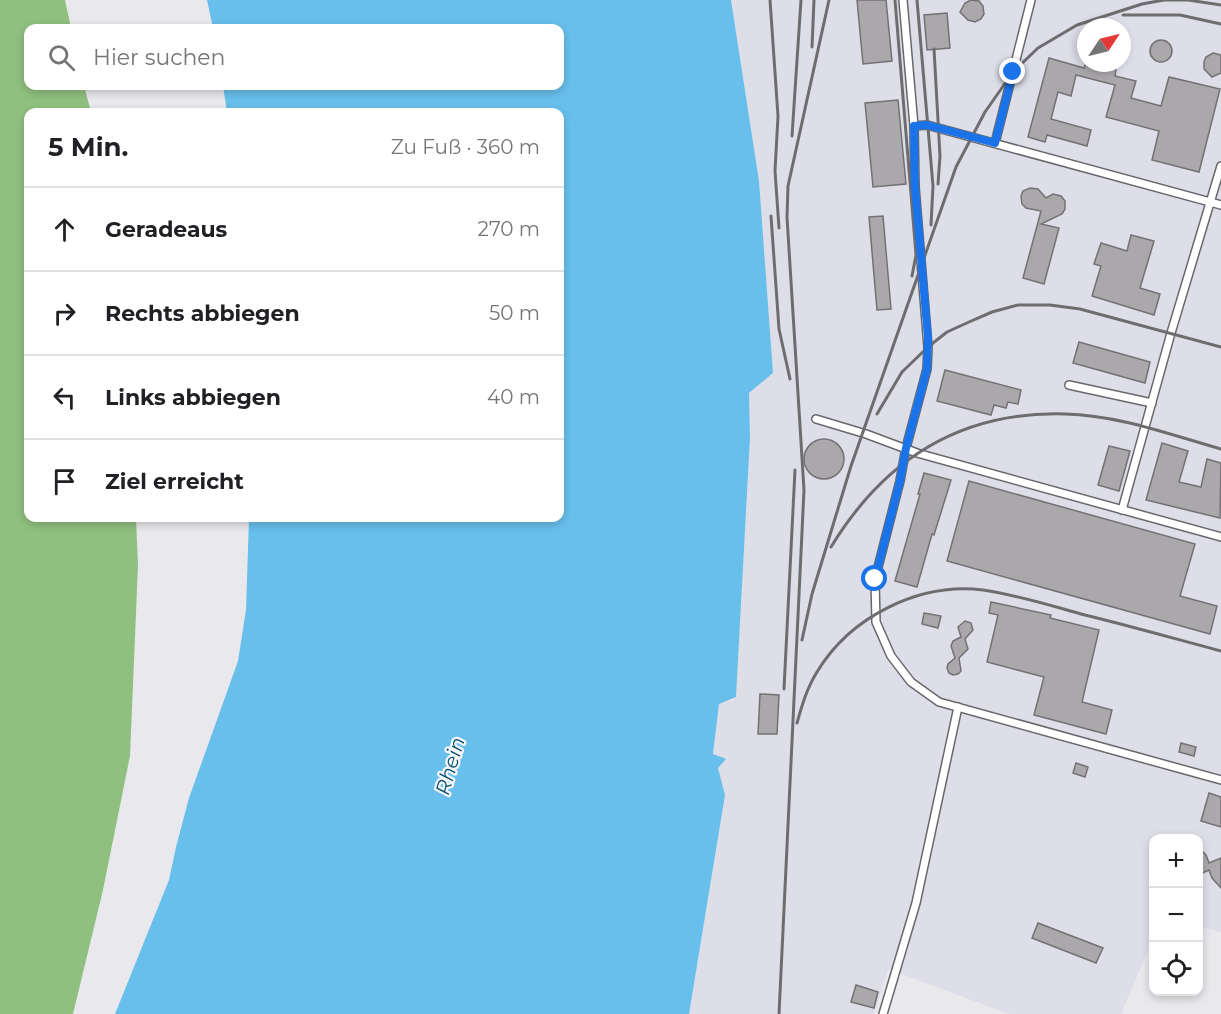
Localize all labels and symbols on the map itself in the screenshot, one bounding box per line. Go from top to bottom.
north arrow [1077,18,1131,72]
route end [999,58,1025,84]
route start [861,565,887,591]
water label: Rhein [430,734,470,798]

